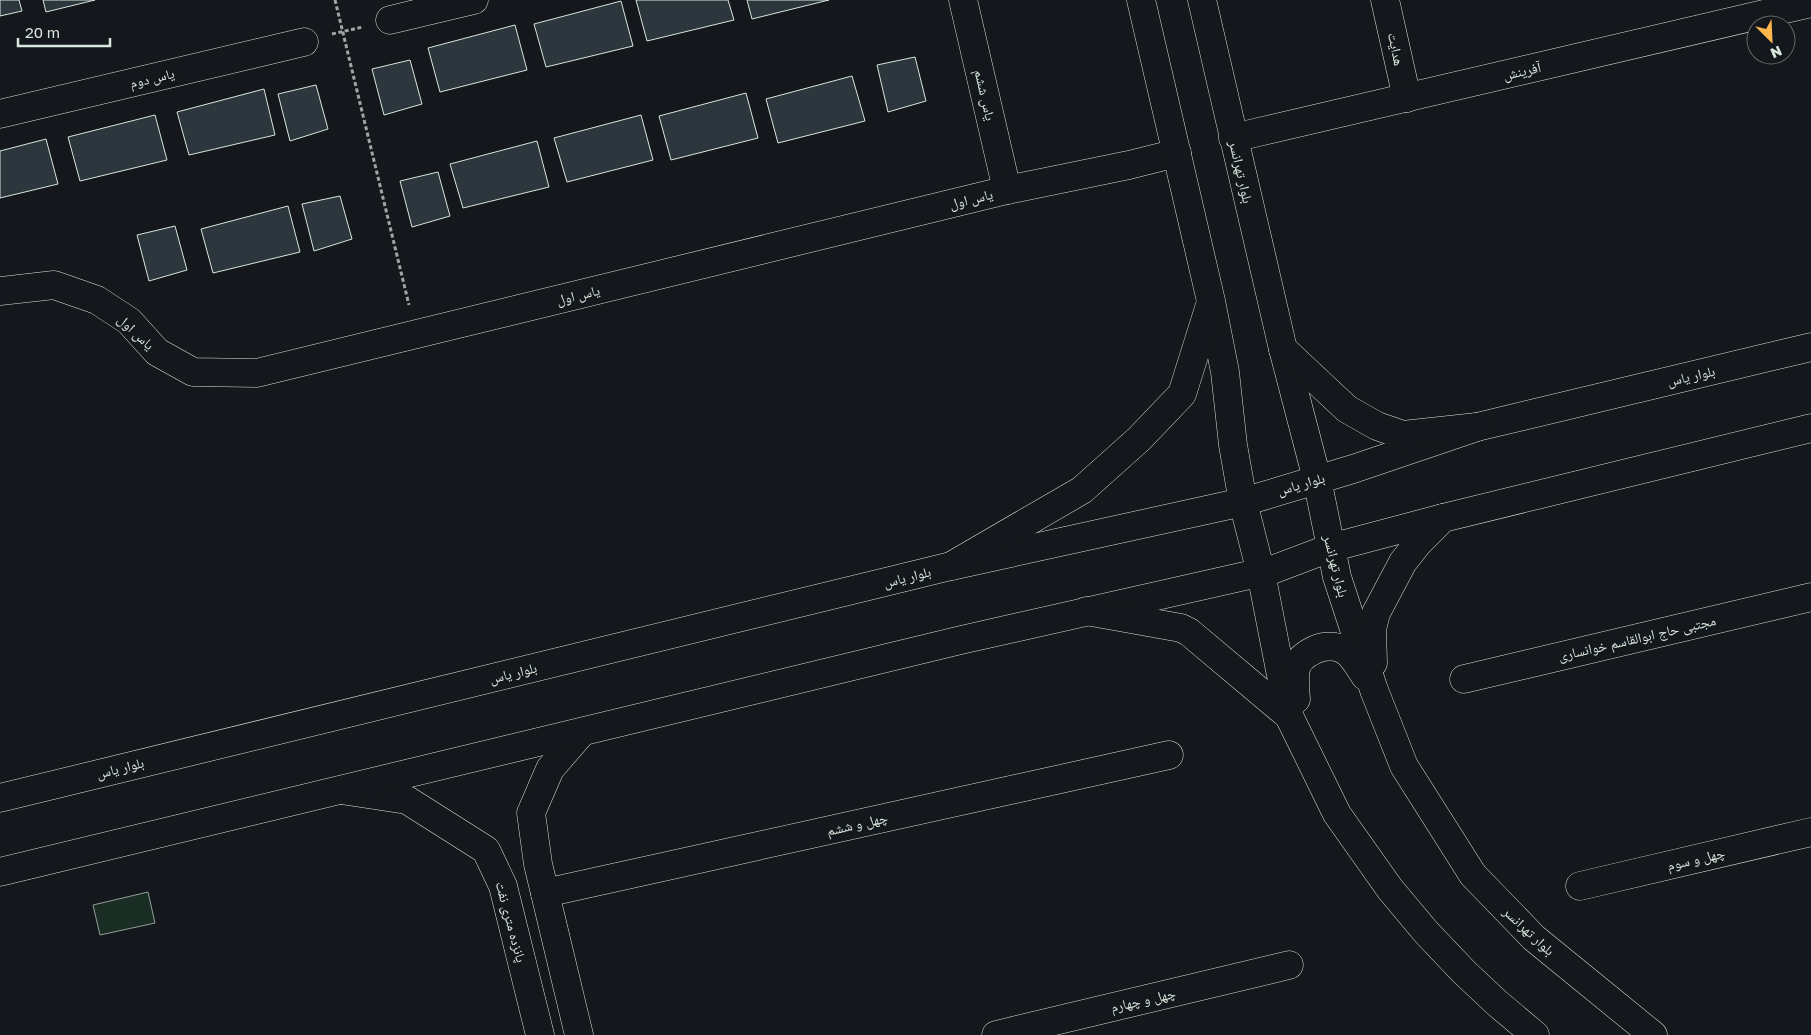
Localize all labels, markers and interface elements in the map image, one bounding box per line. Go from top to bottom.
scale bar [18,15,110,47]
north arrow [1746,15,1796,65]
text: 20 m [25,23,60,41]
street label: هدایت [1384,31,1408,67]
text: N [1768,42,1785,62]
street label: آفرینش [1501,58,1543,84]
street label: یاس دوم [128,64,176,93]
street label: یاس ششم [969,68,1000,123]
street label: بلوار تهرانسر [1225,138,1257,205]
street label: یاس اول [947,185,995,213]
street label: یاس اول [554,281,602,309]
street label: یاس اول [114,310,158,354]
street label: بلوار یاس [1665,362,1717,390]
street label: بلوار یاس [1275,469,1327,499]
street label: بلوار تهرانسر [1319,532,1353,599]
street label: بلوار یاس [881,562,933,592]
street label: مجتبی حاج ابوالقاسم خوانساری [1556,611,1718,666]
street label: بلوار یاس [487,658,539,688]
street label: بلوار یاس [94,753,146,783]
street label: چهل و ششم [825,808,890,841]
street label: چهل و سوم [1665,844,1727,875]
street label: پانزده متری نفت [491,880,530,965]
street label: بلوار تهرانسر [1499,902,1559,959]
street label: چهل و چهارم [1109,984,1178,1017]

